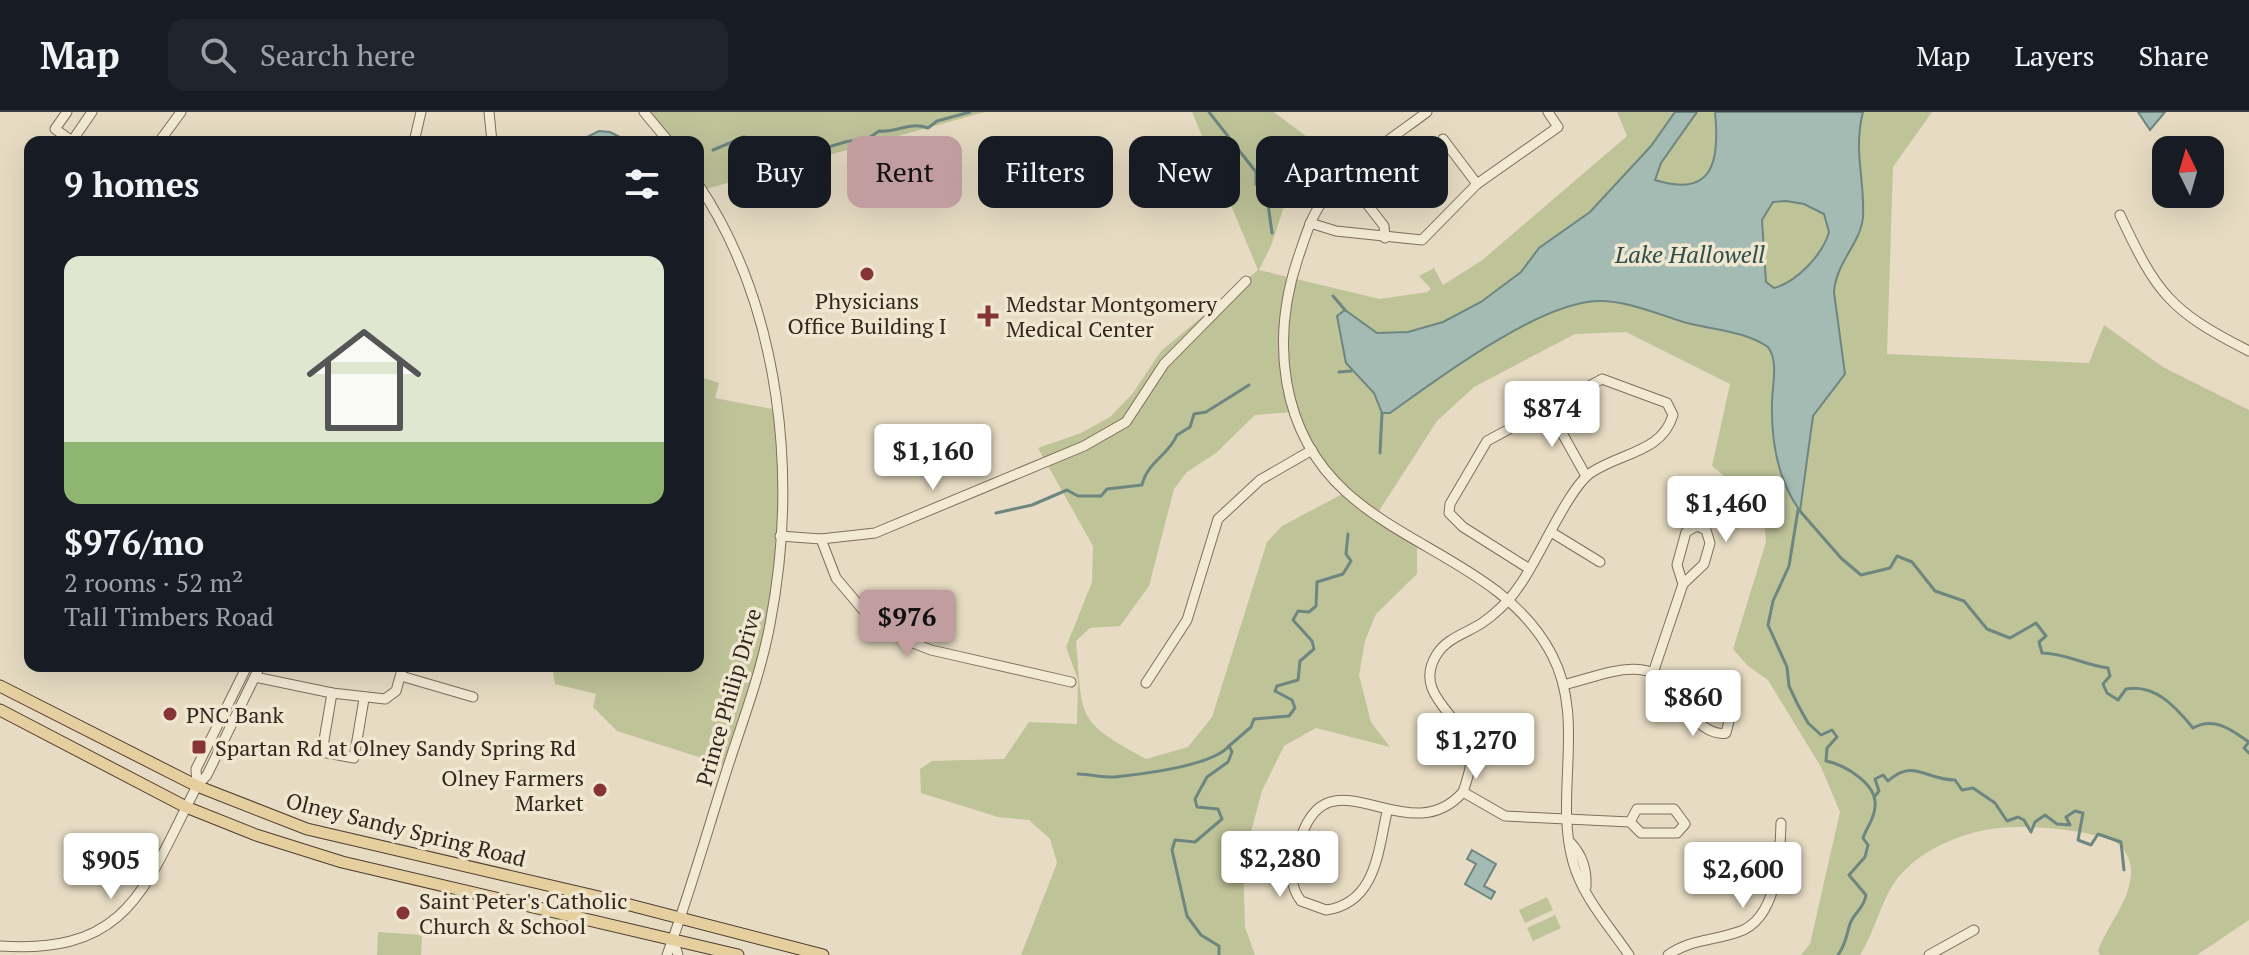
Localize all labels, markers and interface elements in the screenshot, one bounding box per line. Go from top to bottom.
search box [168,19,728,91]
text: Map [40,30,120,80]
icon: search [196,33,240,77]
text: Search here [260,35,416,75]
text: Map [1916,37,1970,74]
text: Layers [2014,37,2095,74]
text: Share [2139,37,2209,74]
chip: Buy [728,136,831,208]
chip: Rent [847,136,962,208]
chip: Filters [978,136,1113,208]
chip: New [1129,136,1240,208]
chip: Apartment [1256,136,1448,208]
north arrow [2152,136,2224,208]
map controls [2152,136,2224,208]
text: 9 homes [64,162,199,207]
icon: filters [620,162,664,206]
water label: Lake Hallowell [1614,238,1765,270]
marker: Physicians Office Building I [858,265,876,283]
place label: Physicians Office Building I [787,286,947,340]
place label: Medstar Montgomery Medical Center [1006,289,1218,343]
marker: Medstar Montgomery Medical Center [977,305,999,327]
icon: home [292,308,436,452]
pin: $874 [1505,381,1599,449]
text: $874 [1523,390,1581,424]
pin: $1,160 [868,424,998,492]
text: $1,160 [892,433,974,467]
pin: $1,460 [1661,476,1791,544]
text: $1,460 [1685,485,1767,519]
text: $976/mo [64,520,204,565]
text: 2 rooms · 52 m² [64,565,243,599]
pin: $976 [860,590,954,658]
text: Tall Timbers Road [64,599,274,633]
text: $976 [878,599,936,633]
street label: Prince Philip Drive [689,605,767,789]
pin: $860 [1646,670,1740,738]
text: $860 [1664,679,1722,713]
place label: PNC Bank [186,700,284,729]
marker: PNC Bank [161,705,179,723]
pin: $1,270 [1411,713,1541,781]
text: $1,270 [1435,722,1517,756]
place label: Spartan Rd at Olney Sandy Spring Rd [215,733,576,762]
marker: Spartan Rd at Olney Sandy Spring Rd [190,738,208,756]
place label: Olney Farmers Market [441,763,584,817]
marker: Olney Farmers Market [591,781,609,799]
street label: Olney Sandy Spring Road [283,785,529,873]
pin: $2,280 [1215,831,1345,899]
pin: $905 [64,833,158,901]
text: $2,280 [1239,840,1321,874]
text: $905 [82,842,140,876]
pin: $2,600 [1678,842,1808,910]
text: $2,600 [1702,851,1784,885]
place label: Saint Peter's Catholic Church & School [419,886,627,940]
marker: Saint Peter's Catholic Church & School [394,904,412,922]

